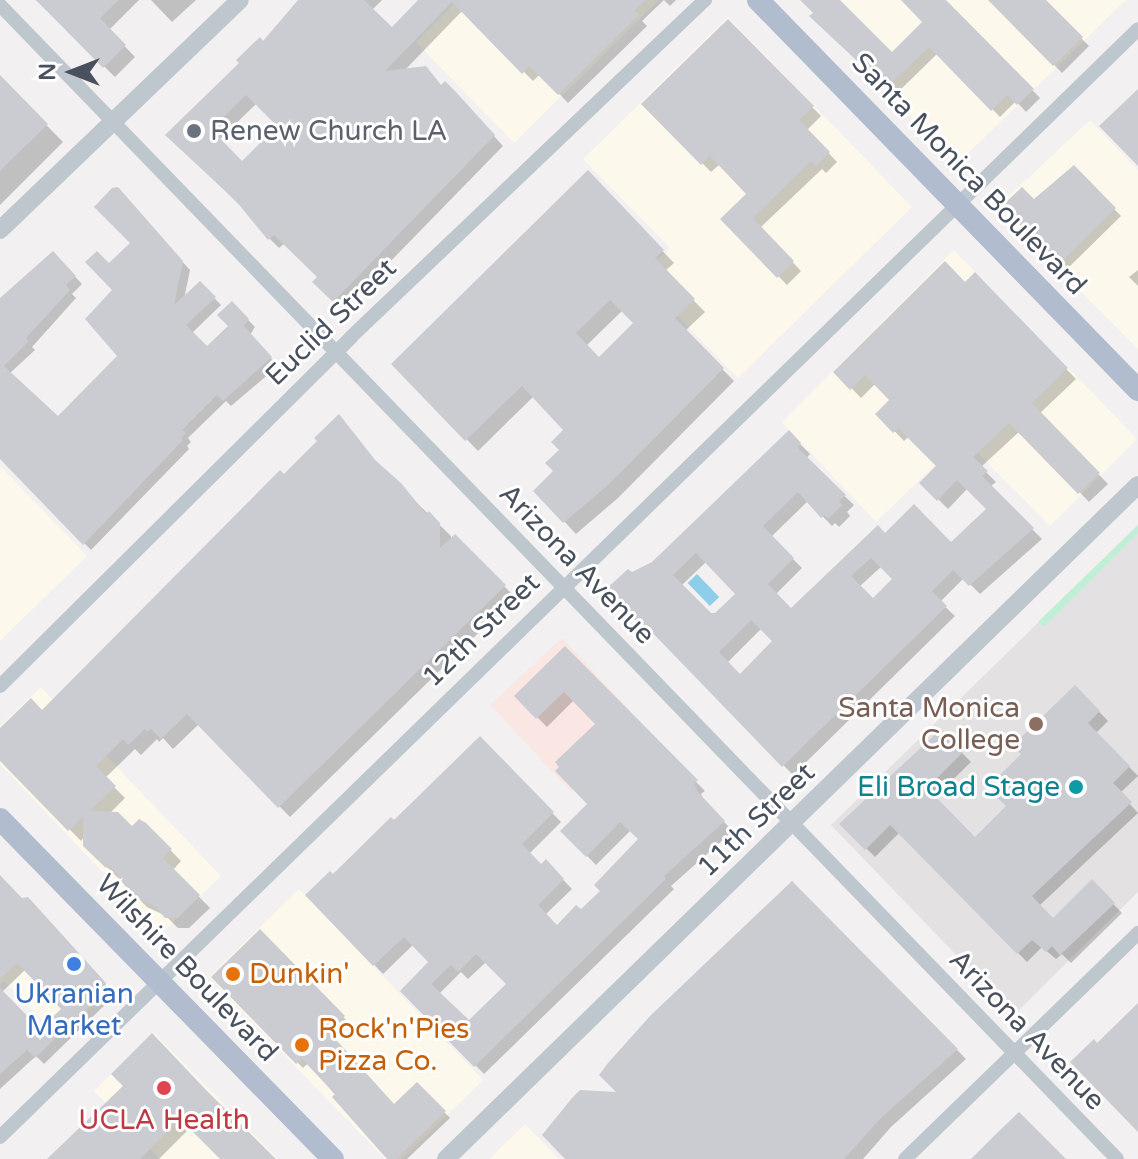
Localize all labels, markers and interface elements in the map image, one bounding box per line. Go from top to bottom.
north arrow [32,32,112,112]
street label: Santa Monica Boulevard [845,46,1093,302]
text: N [35,63,61,81]
place label: Renew Church LA [210,114,447,148]
marker: Renew Church LA [185,122,203,140]
street label: Euclid Street [259,251,403,393]
street label: Arizona Avenue [492,477,662,651]
street label: 12th Street [415,566,547,694]
place label: Santa Monica College [838,691,1020,757]
marker: Santa Monica College [1027,715,1045,733]
street label: 11th Street [690,756,822,884]
place label: Eli Broad Stage [857,770,1060,804]
marker: Eli Broad Stage [1067,778,1085,796]
street label: Wilshire Boulevard [89,867,285,1069]
street label: Arizona Avenue [942,943,1112,1117]
marker: Ukranian Market [65,955,83,973]
place label: Dunkin' [249,957,349,991]
marker: Dunkin' [224,965,242,983]
place label: Ukranian Market [14,977,134,1043]
place label: Rock'n'Pies Pizza Co. [318,1012,469,1078]
marker: Rock'n'Pies Pizza Co. [293,1036,311,1054]
marker: UCLA Health [153,1077,175,1099]
place label: UCLA Health [78,1103,250,1137]

